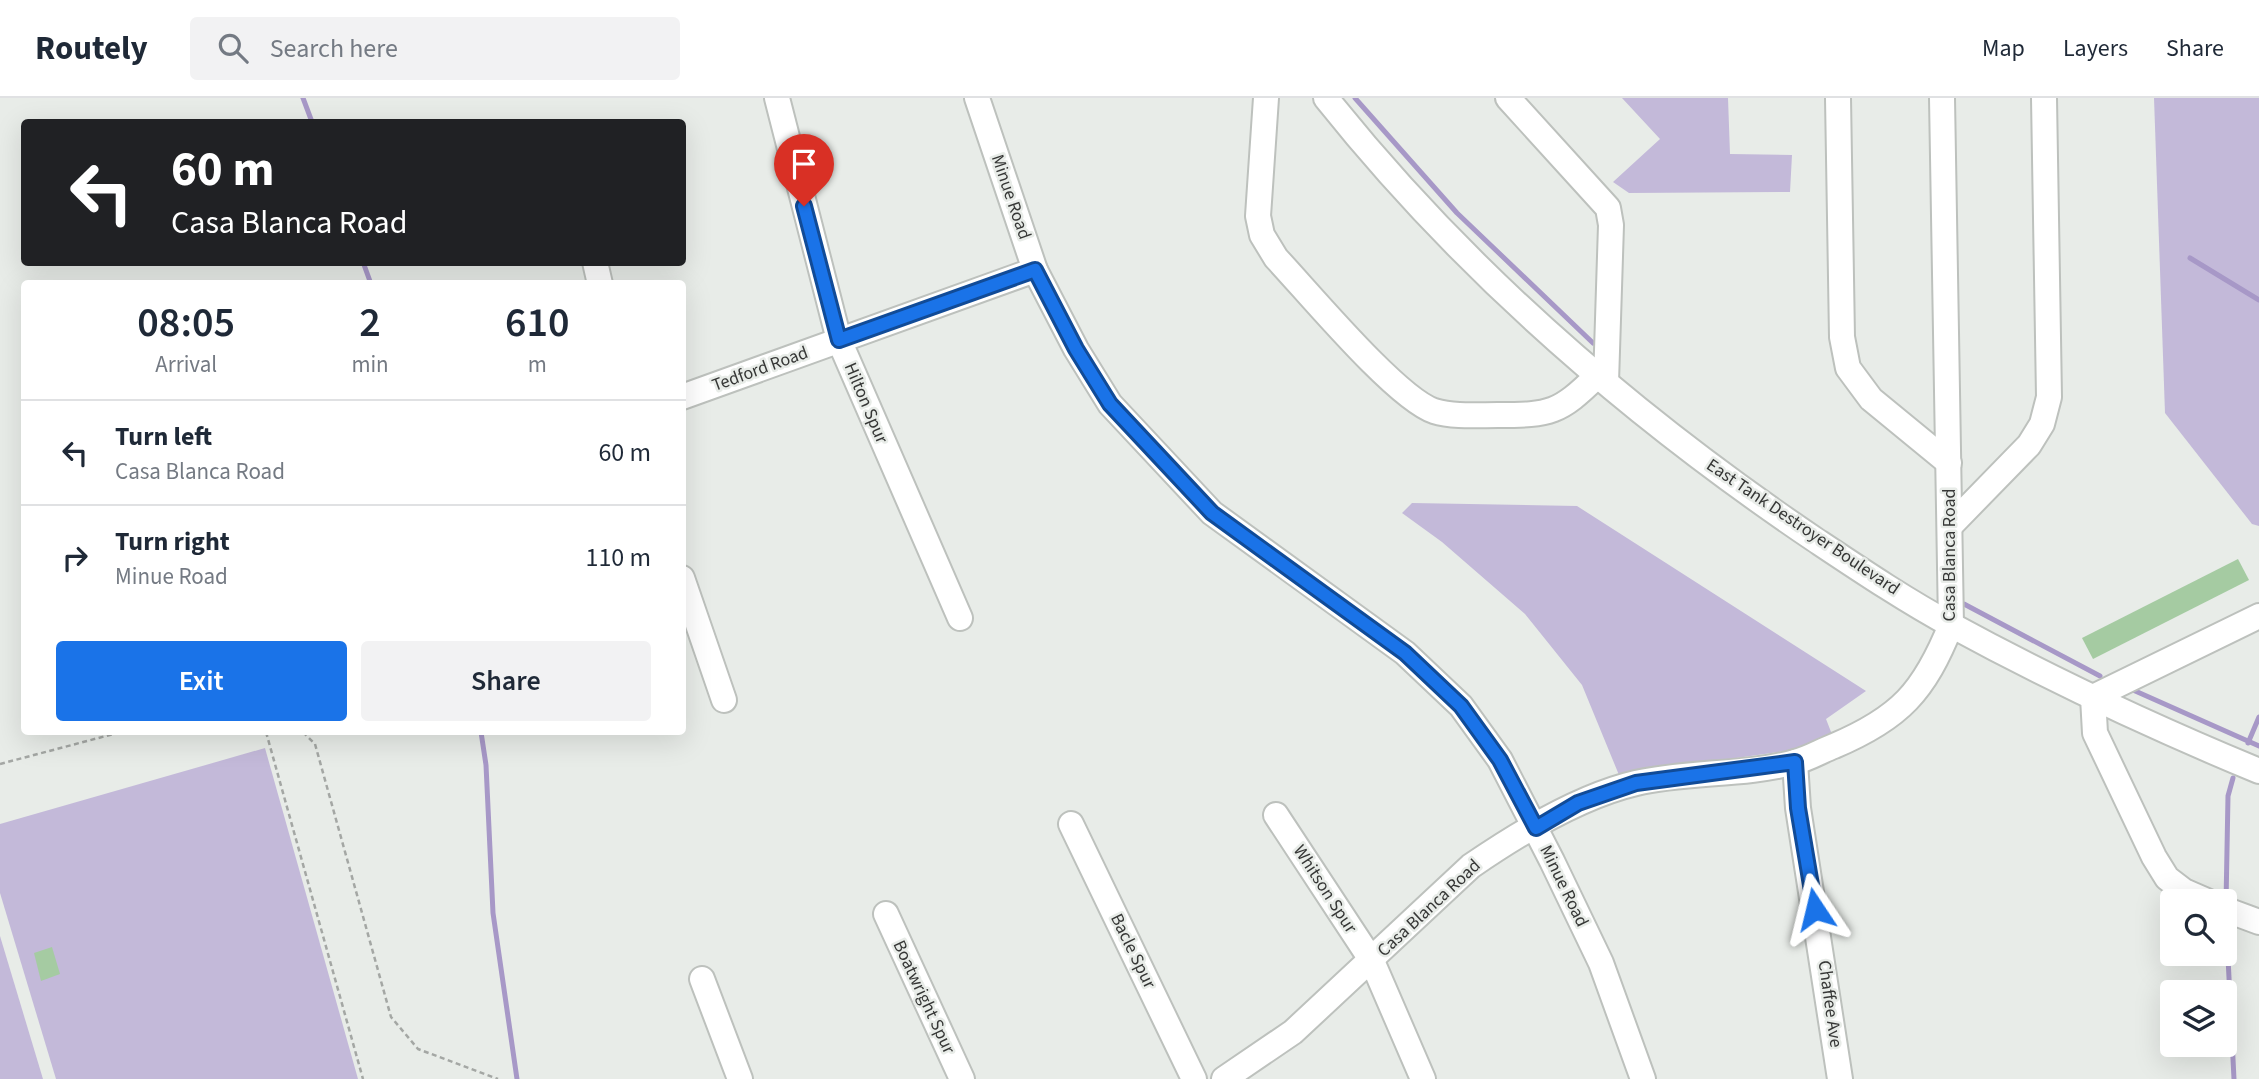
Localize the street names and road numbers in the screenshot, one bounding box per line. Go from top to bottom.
street label: Minue Road [985,151,1037,243]
street label: Tedford Road [709,340,811,398]
street label: Hilton Spur [838,359,894,448]
street label: East Tank Destroyer Boulevard [1701,453,1905,601]
street label: Casa Blanca Road [1937,489,1962,622]
street label: Whitson Spur [1287,840,1363,939]
street label: Minue Road [1533,841,1595,931]
street label: Casa Blanca Road [1372,854,1486,962]
street label: Bacle Spur [1104,909,1162,993]
street label: Boatwright Spur [887,936,962,1059]
street label: Chaffee Ave [1812,959,1848,1049]

